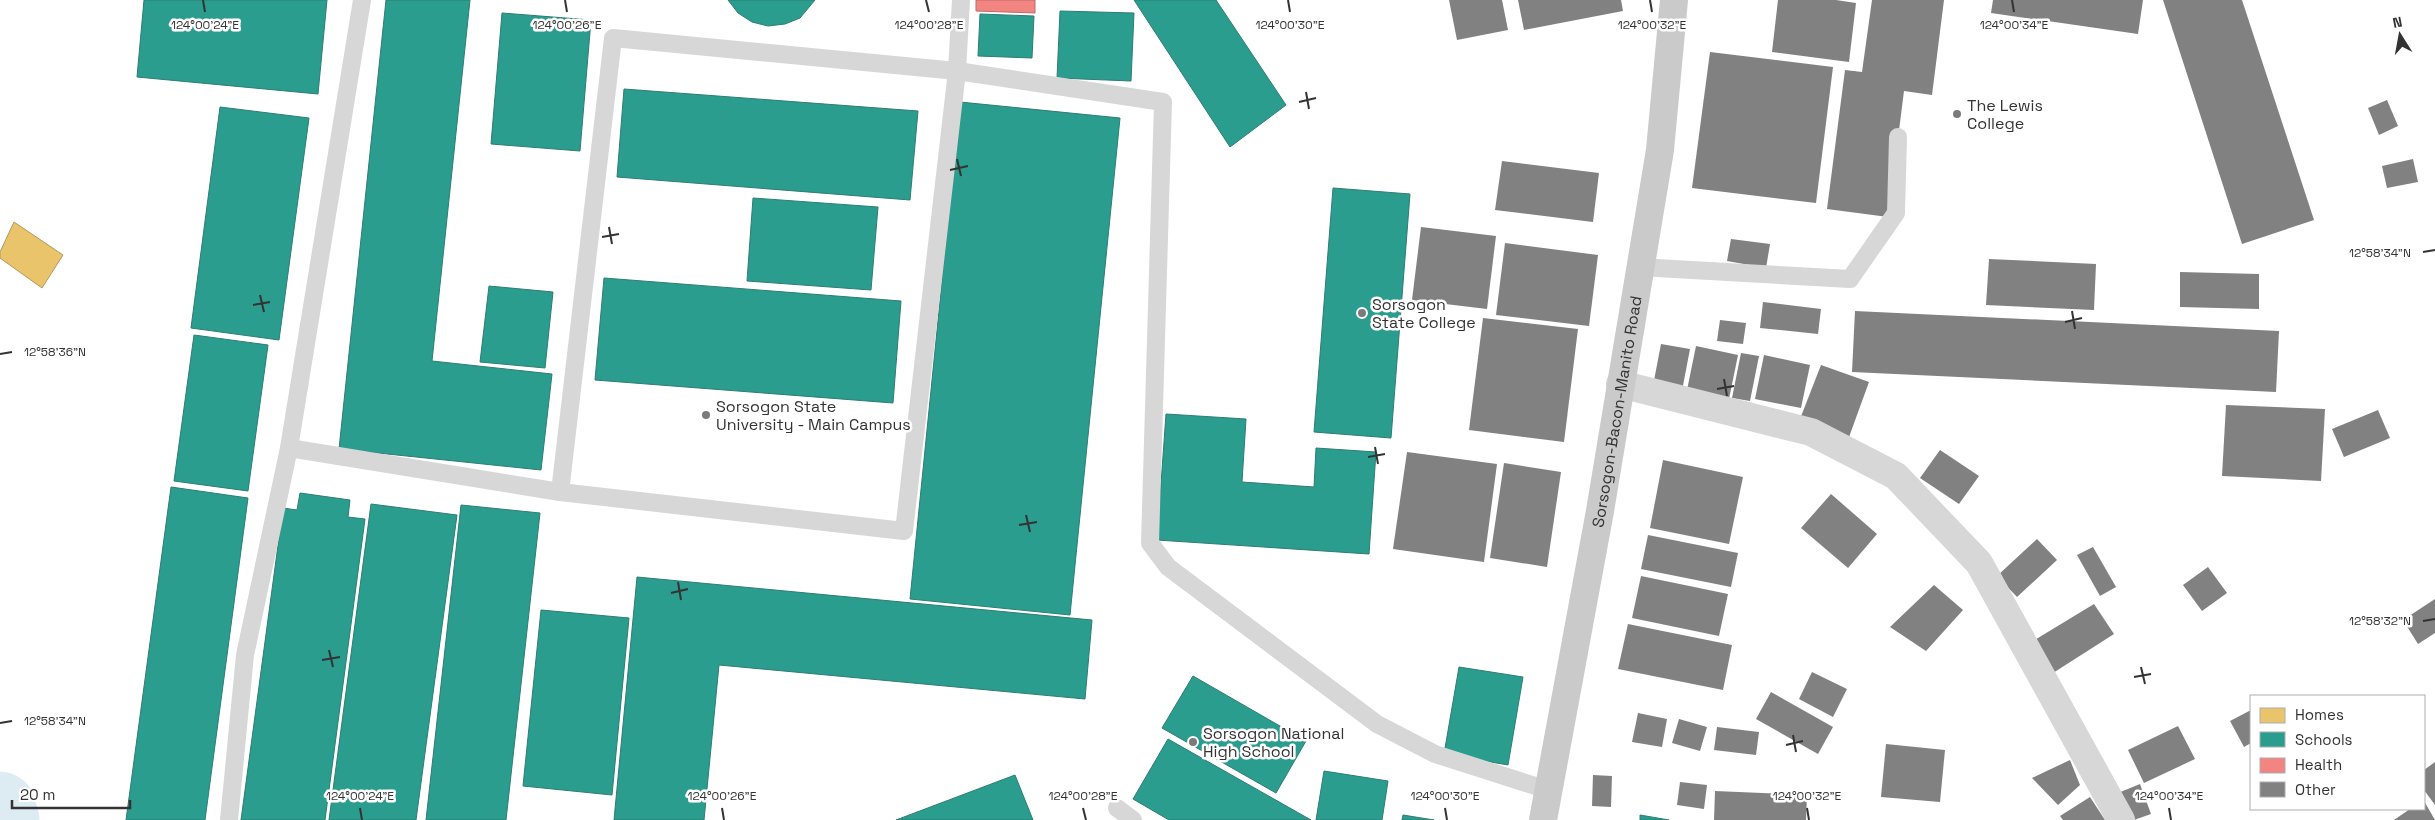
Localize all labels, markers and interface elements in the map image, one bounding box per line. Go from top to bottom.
north arrow [2375,10,2425,60]
text: N [2391,13,2404,32]
text: 124°00'24"E [171,17,239,33]
text: 124°00'26"E [533,17,602,33]
text: 124°00'28"E [895,17,964,33]
text: 124°00'30"E [1255,17,1325,33]
text: 124°00'32"E [1618,17,1687,33]
text: 124°00'34"E [1980,17,2049,33]
place label: The Lewis College [1967,95,2043,134]
marker: The Lewis College [1951,108,1963,120]
text: 12°58'34"N [2349,245,2411,261]
place label: Sorsogon State College [1372,294,1476,333]
street label: Sorsogon-Bacon-Manito Road [1587,294,1647,529]
marker: Sorsogon State College [1356,307,1368,319]
text: 12°58'36"N [24,344,86,360]
place label: Sorsogon State University - Main Campus [716,396,911,435]
marker: Sorsogon State University - Main Campus [700,409,712,421]
text: 12°58'32"N [2349,613,2411,629]
legend [2250,695,2425,810]
text: Homes [2295,705,2344,724]
text: 12°58'34"N [24,713,86,729]
place label: Sorsogon National High School [1203,723,1344,762]
text: Schools [2295,730,2353,749]
marker: Sorsogon National High School [1187,736,1199,748]
text: Health [2295,755,2342,774]
scale bar [12,778,130,810]
text: Other [2295,780,2336,799]
text: 20 m [20,785,55,804]
text: 124°00'24"E [326,788,394,804]
text: 124°00'26"E [688,788,757,804]
text: 124°00'28"E [1049,788,1118,804]
text: 124°00'30"E [1410,788,1480,804]
text: 124°00'32"E [1773,788,1842,804]
text: 124°00'34"E [2135,788,2204,804]

